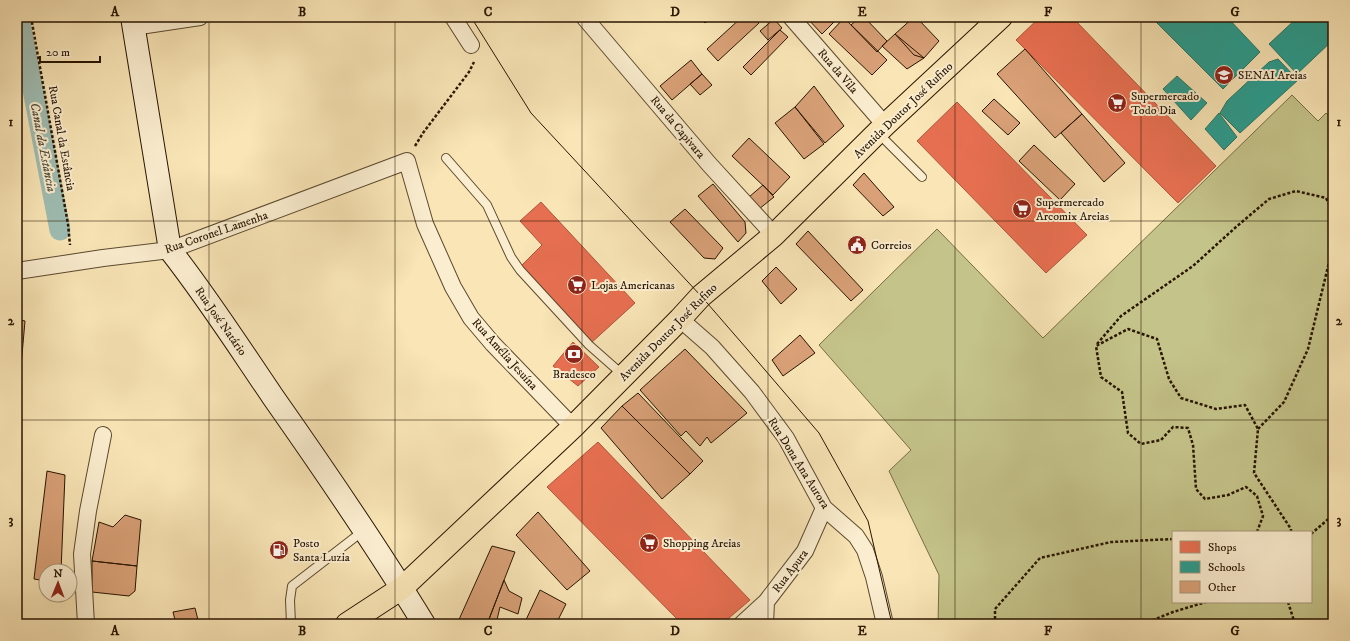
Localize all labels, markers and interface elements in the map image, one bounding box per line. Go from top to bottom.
text: A [110,4,120,20]
text: B [298,4,306,20]
text: C [484,4,493,20]
text: D [670,4,680,20]
text: E [857,4,867,20]
text: F [1044,4,1053,20]
text: G [1230,4,1240,20]
scale bar [40,38,100,64]
text: 20 m [46,45,70,60]
street label: Rua da Vila [814,46,862,97]
street label: Avenida Doutor José Rufino [850,59,956,162]
school or university icon: SENAI Areias [1213,64,1235,86]
place label: SENAI Areias [1238,68,1307,83]
street label: Rua Canal da Estância [45,84,78,193]
place label: Supermercado Todo Dia [1131,89,1199,118]
supermarket icon: Supermercado Todo Dia [1106,92,1128,114]
street label: Rua da Capivara [647,93,709,162]
water label: Canal da Estância [27,101,60,194]
text: 1 [9,114,14,130]
text: 1 [1337,114,1342,130]
place label: Supermercado Arcomix Areias [1036,195,1109,224]
supermarket icon: Supermercado Arcomix Areias [1011,198,1033,220]
street label: Rua Coronel Lamenha [163,207,271,257]
public building icon: Correios [846,234,868,256]
place label: Correios [871,238,912,253]
supermarket icon: Lojas Americanas [566,274,588,296]
place label: Lojas Americanas [591,278,675,293]
street label: Avenida Doutor José Rufino [616,280,721,384]
street label: Rua José Natário [191,284,250,359]
text: 2 [8,313,15,329]
text: 2 [1336,313,1343,329]
street label: Rua Amélia Jesuína [469,315,541,394]
bank icon: Bradesco [563,343,585,365]
place label: Bradesco [552,367,596,382]
street label: Rua Dona Ana Aurora [764,415,833,513]
text: 3 [9,512,14,528]
text: 3 [1337,512,1342,528]
legend [1172,531,1312,603]
supermarket icon: Shopping Areias [638,532,660,554]
place label: Posto Santa Luzia [293,536,351,565]
place label: Shopping Areias [663,536,740,551]
fuel station icon: Posto Santa Luzia [268,539,290,561]
text: Shops [1208,540,1236,555]
street label: Rua Apura [769,546,812,596]
text: Schools [1208,560,1245,575]
north arrow [38,563,78,603]
text: N [54,567,63,581]
text: Other [1208,580,1237,595]
text: A [110,623,120,639]
text: B [298,623,306,639]
text: C [484,623,493,639]
text: D [670,623,680,639]
text: E [857,623,867,639]
text: F [1044,623,1053,639]
text: G [1230,623,1240,639]

